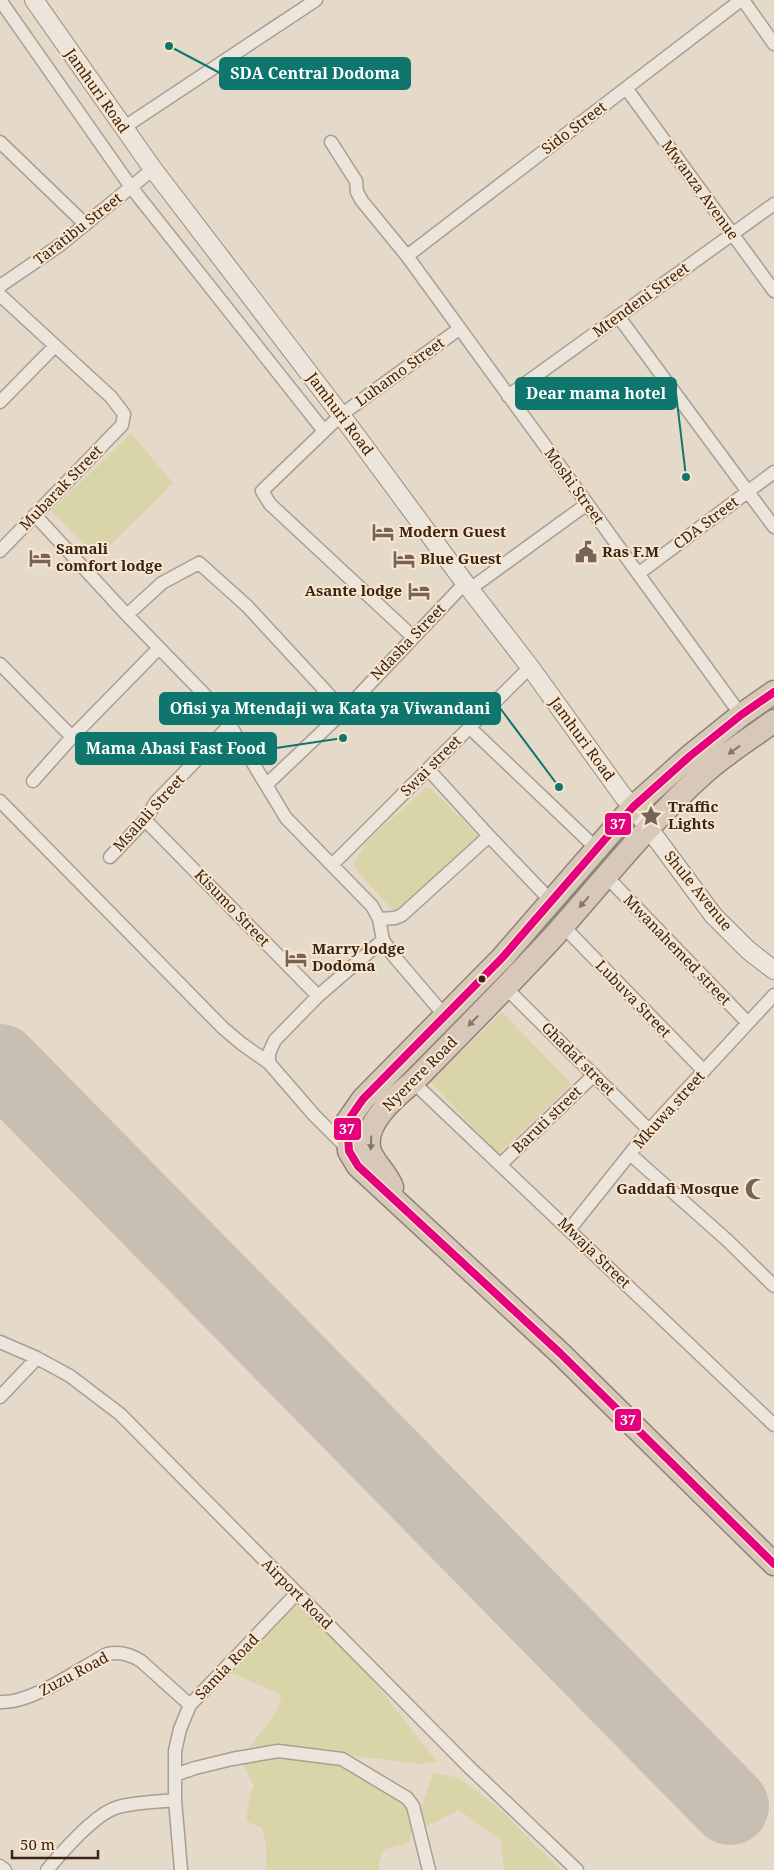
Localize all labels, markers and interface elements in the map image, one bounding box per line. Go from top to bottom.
street label: Jamhuri Road [61,43,134,137]
callout: SDA Central Dodoma [220,58,410,89]
text: SDA Central Dodoma [230,62,400,84]
street label: Sido Street [537,96,610,158]
street label: Mwanza Avenue [658,135,744,243]
street label: Taratibu Street [29,187,126,269]
street label: Mtendeni Street [588,257,693,341]
street label: Luhamo Street [351,332,448,410]
street label: Jamhuri Road [302,367,379,459]
callout: Dear mama hotel [516,378,676,409]
text: Dear mama hotel [526,382,666,404]
street label: Mubarak Street [15,440,106,534]
street label: Moshi Street [540,443,609,528]
street label: CDA Street [669,491,742,553]
hotel icon: Modern Guest [370,519,396,545]
place label: Modern Guest [399,521,506,541]
place label: Samali comfort lodge [56,538,162,575]
public building icon: Ras F.M [573,539,599,565]
place label: Ras F.M [602,541,659,561]
hotel icon: Samali comfort lodge [27,545,53,571]
hotel icon: Blue Guest [391,546,417,572]
place label: Blue Guest [420,548,501,568]
hotel icon: Asante lodge [406,578,432,604]
place label: Asante lodge [305,580,402,600]
street label: Ndasha Street [366,599,449,684]
street label: Jamhuri Road [545,692,620,784]
callout: Ofisi ya Mtendaji wa Kata ya Viwandani [160,693,500,724]
text: Ofisi ya Mtendaji wa Kata ya Viwandani [170,697,491,719]
street label: Swai street [395,730,465,800]
callout: Mama Abasi Fast Food [76,733,276,764]
text: Mama Abasi Fast Food [86,737,267,759]
one-way arrow [727,745,741,755]
street label: Msalali Street [108,769,188,855]
place label: Traffic Lights [668,796,718,833]
place icon: Traffic Lights [638,803,664,829]
line badge: 37 [604,812,632,836]
text: 37 [610,814,626,833]
street label: Shule Avenue [660,846,737,935]
street label: Kisumo Street [191,864,275,950]
street label: Mwanahemed street [620,890,736,1009]
one-way arrow [578,896,589,909]
place label: Marry lodge Dodoma [312,938,405,975]
hotel icon: Marry lodge Dodoma [283,945,309,971]
street label: Lubuva Street [592,955,676,1041]
unlabelled marker [477,974,487,984]
one-way arrow [467,1015,479,1027]
street label: Ghadaf street [538,1017,620,1099]
street label: Nyerere Road [378,1032,461,1115]
street label: Mkuwa street [628,1066,709,1152]
street label: Baruti street [507,1081,585,1157]
line badge: 37 [333,1117,362,1141]
text: 37 [339,1119,355,1138]
one-way arrow [366,1135,374,1151]
mosque icon: Gaddafi Mosque [743,1176,769,1202]
place label: Gaddafi Mosque [616,1178,739,1198]
street label: Mwaja Street [554,1212,636,1292]
line badge: 37 [614,1408,642,1432]
text: 37 [620,1410,636,1429]
street label: Airport Road [258,1553,338,1633]
street label: Samia Road [190,1629,263,1703]
street label: Zuzu Road [35,1647,112,1700]
scale bar [12,1828,99,1860]
text: 50 m [20,1834,55,1854]

